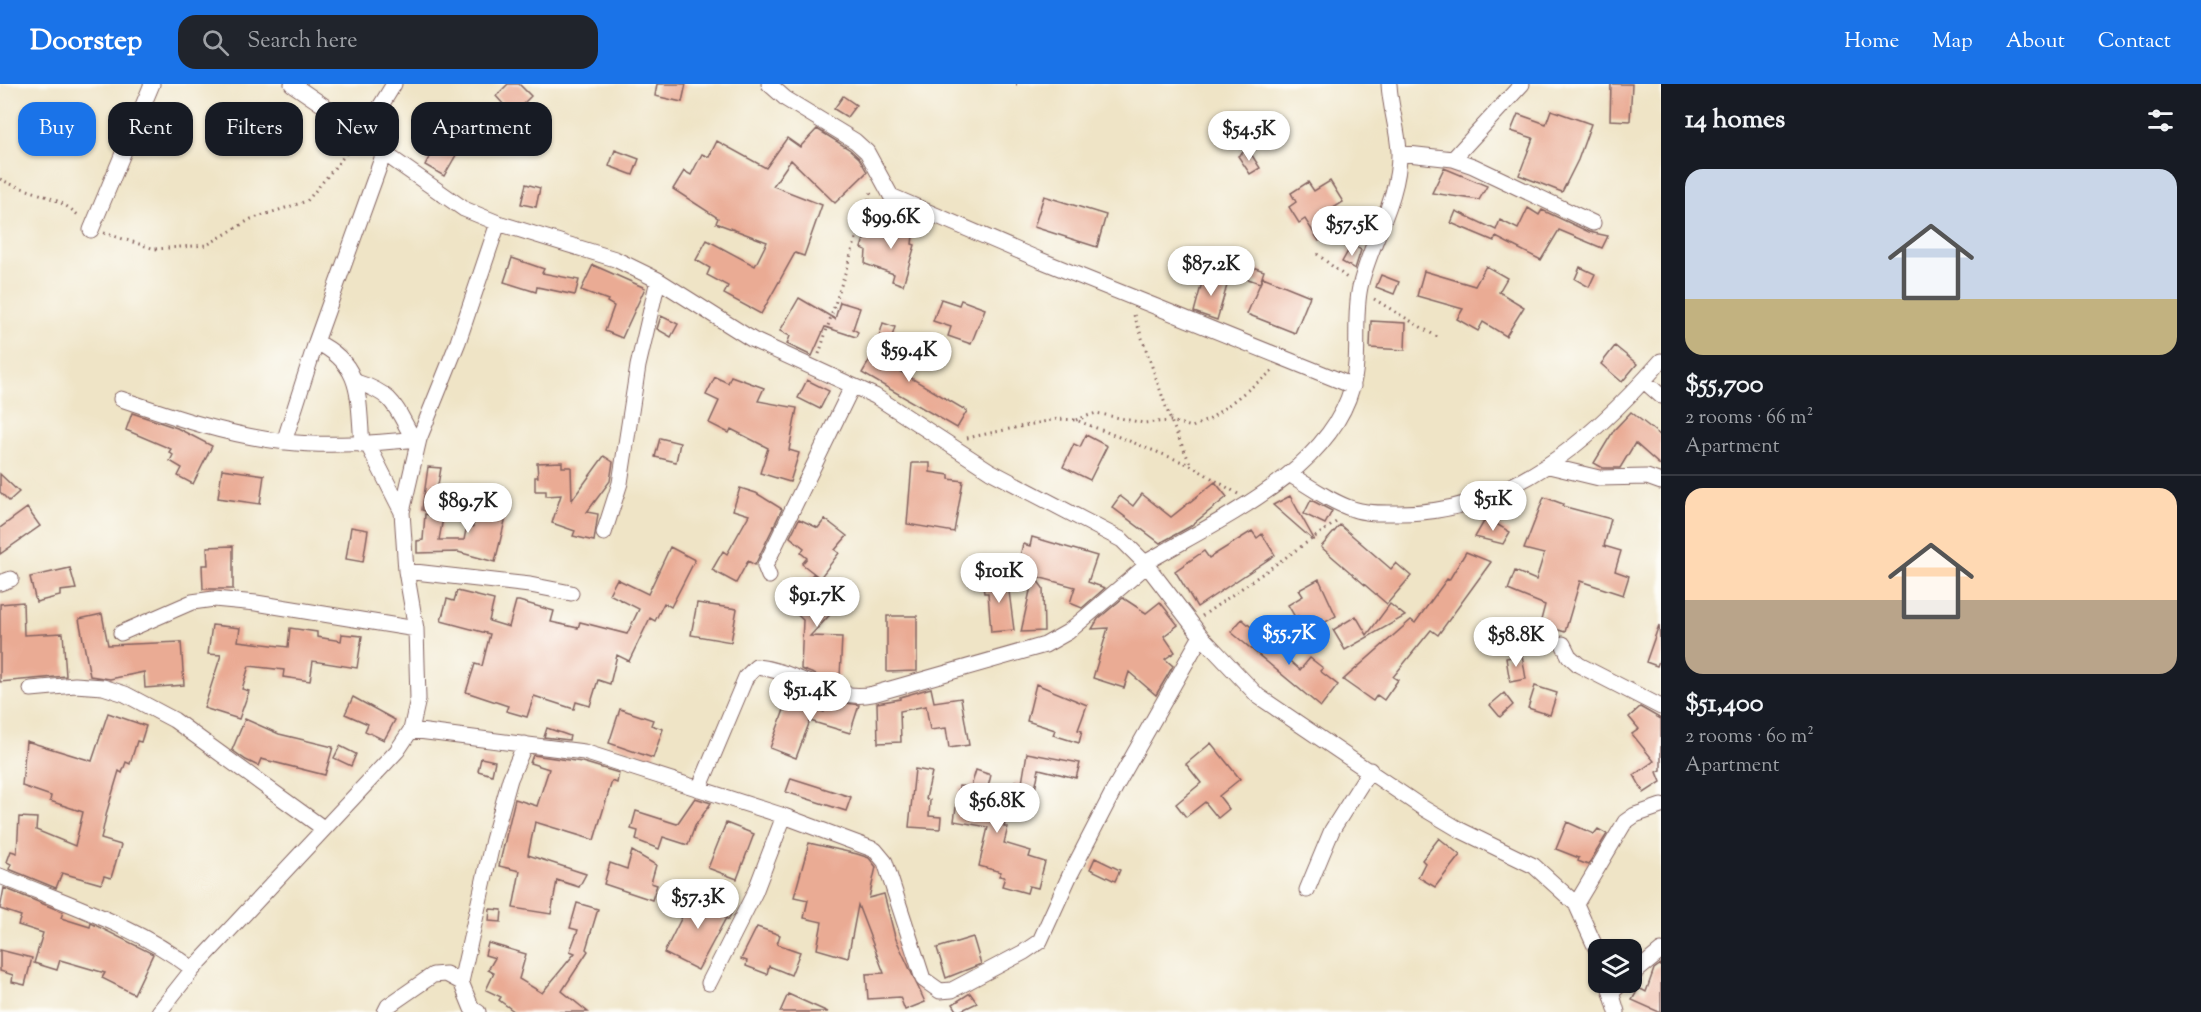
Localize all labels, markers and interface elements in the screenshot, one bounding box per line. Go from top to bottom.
search box [178,15,598,69]
text: Doorstep [30,22,142,62]
icon: search [199,26,232,59]
text: Search here [247,26,358,58]
text: Home [1844,27,1899,57]
text: Map [1932,27,1973,57]
text: About [2006,27,2065,57]
text: Contact [2098,27,2171,57]
chip: Buy [18,102,96,156]
chip: Rent [108,102,193,156]
chip: Filters [205,102,303,156]
chip: New [315,102,399,156]
chip: Apartment [411,102,552,156]
text: 14 homes [1685,102,1785,139]
icon: filters [2144,104,2177,137]
pin: $54.5K [1200,111,1298,162]
text: $54.5K [1222,116,1276,145]
pin: $99.6K [842,199,940,250]
text: $99.6K [861,204,921,233]
pin: $57.5K [1303,206,1401,257]
icon: home [1877,208,1985,316]
text: $57.5K [1326,211,1378,240]
pin: $87.2K [1162,246,1260,297]
text: $87.2K [1182,251,1240,280]
pin: $59.4K [860,332,958,383]
text: $59.4K [881,337,937,366]
text: $55,700 [1685,367,1763,404]
text: 2 rooms · 66 m² [1685,404,1813,433]
text: Apartment [1685,433,1780,462]
pin: $51K [1457,481,1529,532]
pin: $89.7K [419,483,517,534]
text: $51K [1474,486,1512,515]
text: $89.7K [438,488,498,517]
icon: home [1877,527,1985,635]
pin: $101K [957,553,1041,604]
text: $101K [975,558,1023,587]
pin: $91.7K [768,577,866,628]
text: $91.7K [789,582,845,611]
pin: $55.7K [1240,615,1338,666]
pin: $58.8K [1467,617,1565,668]
text: $55.7K [1262,620,1316,649]
text: $58.8K [1488,622,1544,651]
pin: $51.4K [761,672,859,723]
text: $51.4K [783,677,837,706]
text: $51,400 [1685,686,1763,723]
text: 2 rooms · 60 m² [1685,723,1814,752]
text: Apartment [1685,752,1780,781]
pin: $56.8K [948,783,1046,834]
text: $56.8K [969,788,1025,817]
pin: $57.3K [649,879,747,930]
text: $57.3K [671,884,725,913]
map controls [1588,939,1642,993]
button: layers [1588,939,1642,993]

